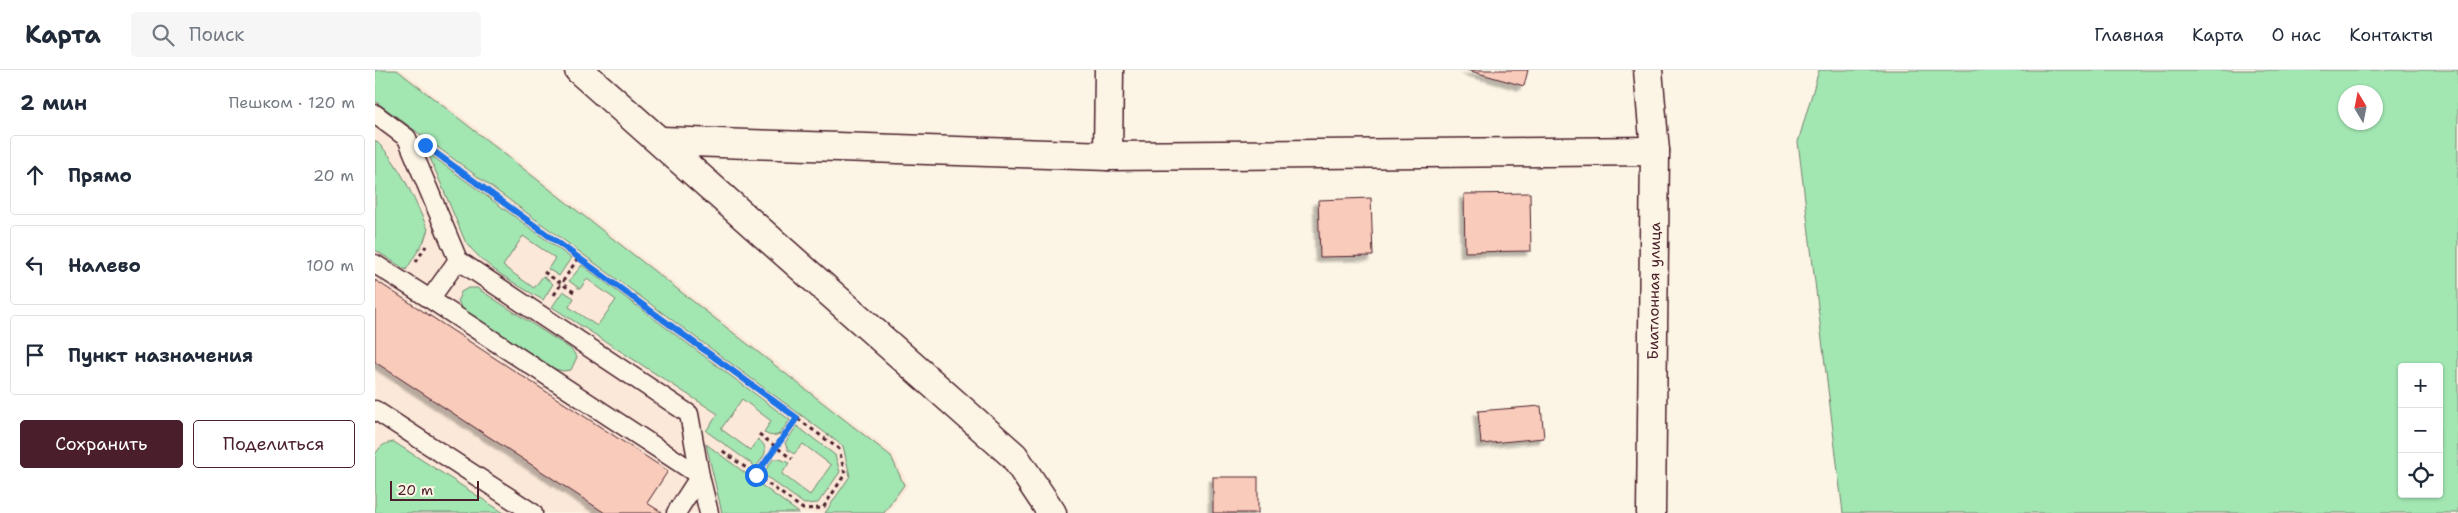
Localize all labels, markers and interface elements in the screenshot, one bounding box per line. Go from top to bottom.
search box [131,12,481,57]
text: Карта [25,19,101,51]
icon: search [149,21,177,49]
text: Поиск [189,22,244,47]
text: Главная [2094,23,2164,47]
text: Карта [2192,23,2244,47]
text: О нас [2272,23,2321,47]
text: Контакты [2349,23,2433,47]
north arrow [2338,85,2383,130]
text: 2 мин [20,89,87,117]
text: Пешком · 120 m [229,92,355,113]
route end [414,134,437,157]
icon: ahead [21,161,49,189]
text: Прямо [68,163,132,188]
text: 20 m [313,165,354,186]
street label: Биатлонная улица [1643,221,1665,360]
icon: left [21,251,49,279]
text: Налево [68,253,141,278]
text: 100 m [306,255,354,276]
icon: arrive [21,341,49,369]
text: Пункт назначения [68,343,253,368]
map controls [2398,363,2443,498]
button: + [2398,363,2443,408]
button: − [2398,408,2443,453]
button: Сохранить [20,420,183,468]
button: Поделиться [193,420,355,468]
button: locate [2398,453,2443,498]
route start [745,464,768,487]
scale bar [390,478,479,501]
text: 20 m [397,481,433,499]

